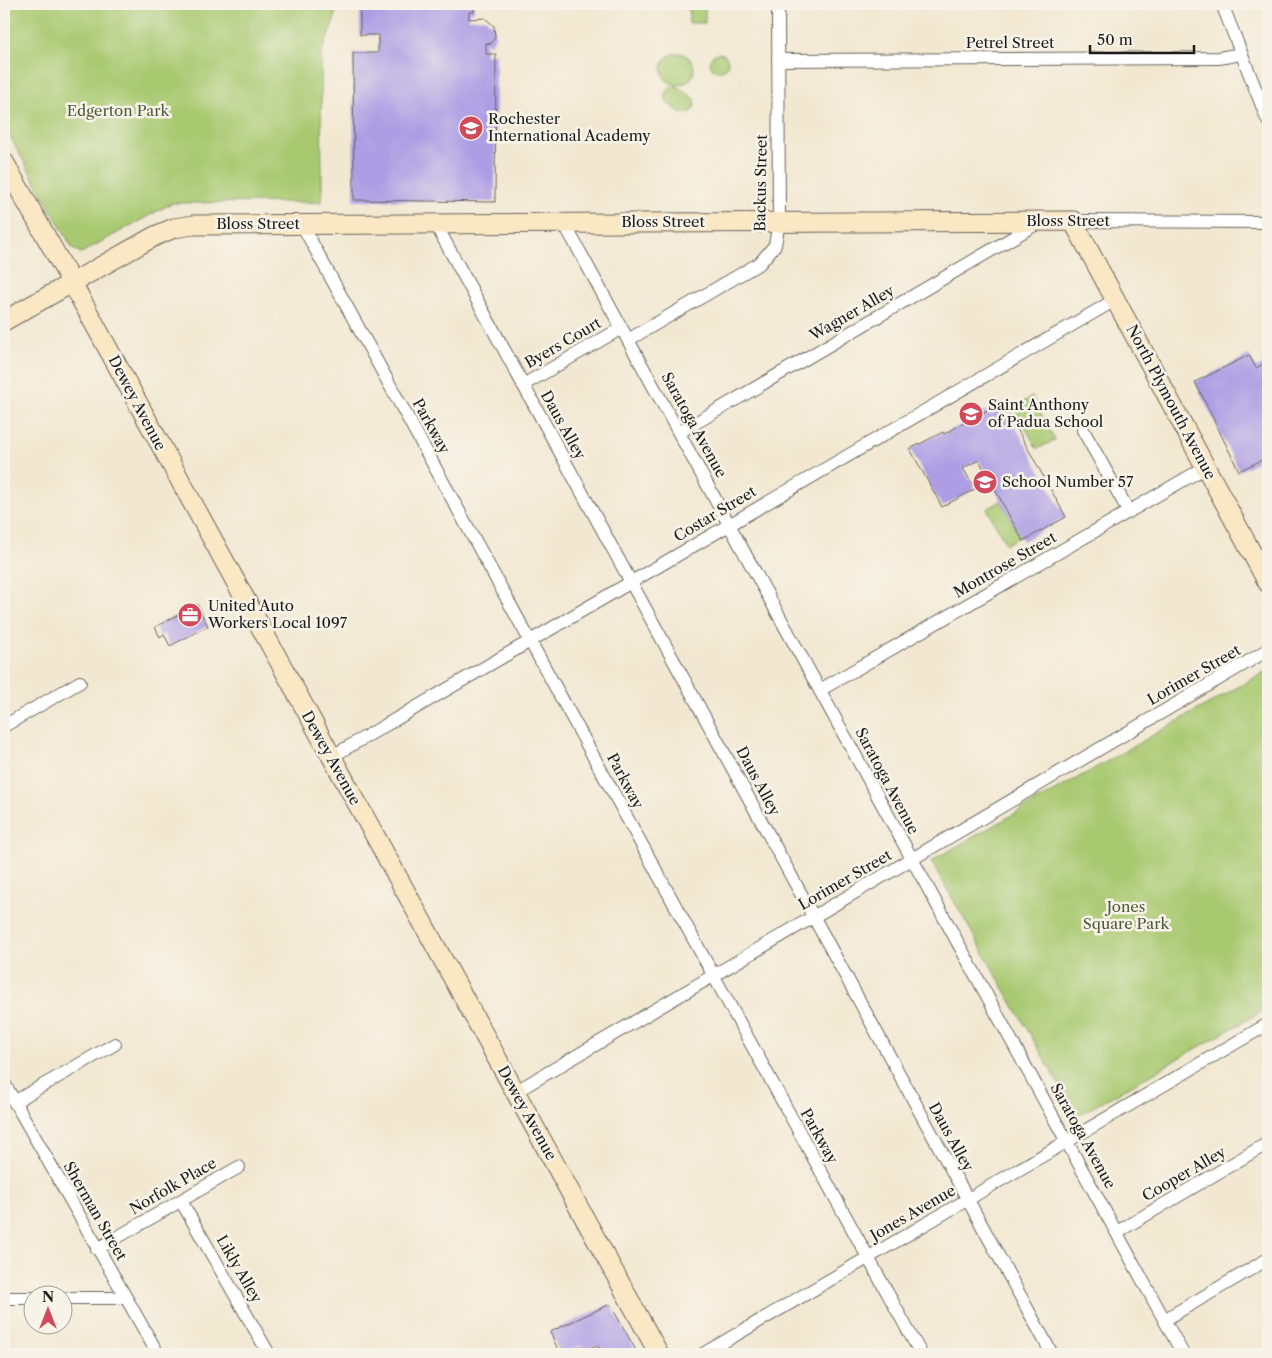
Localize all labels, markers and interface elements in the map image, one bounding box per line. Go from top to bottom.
scale bar [1090,22,1193,54]
text: 50 m [1097,30,1133,49]
street label: Petrel Street [966,33,1055,52]
park label: Edgerton Park [67,101,171,120]
place label: Rochester International Academy [488,109,651,145]
school or university icon: Rochester International Academy [458,115,484,141]
street label: Backus Street [750,134,771,232]
street label: Bloss Street [1026,211,1110,230]
street label: Bloss Street [621,212,705,231]
street label: Bloss Street [216,214,300,233]
street label: Wagner Alley [805,280,898,345]
street label: Byers Court [521,313,605,372]
street label: North Plymouth Avenue [1123,321,1220,482]
street label: Dewey Avenue [104,352,170,454]
street label: Saratoga Avenue [658,369,731,481]
street label: Daus Alley [537,387,590,463]
street label: Parkway [409,395,455,457]
place label: Saint Anthony of Padua School [988,395,1104,431]
school or university icon: Saint Anthony of Padua School [958,401,984,427]
school or university icon: School Number 57 [972,469,998,495]
place label: School Number 57 [1002,472,1134,491]
street label: Costar Street [670,481,760,546]
street label: Montrose Street [950,527,1060,602]
place label: United Auto Workers Local 1097 [207,596,348,632]
office icon: United Auto Workers Local 1097 [177,602,203,628]
street label: Lorimer Street [1144,640,1244,709]
street label: Dewey Avenue [298,707,365,808]
street label: Saratoga Avenue [851,724,923,837]
street label: Daus Alley [732,743,785,819]
street label: Parkway [603,750,648,812]
street label: Lorimer Street [795,845,895,914]
park label: Jones Square Park [1083,897,1170,933]
street label: Dewey Avenue [494,1062,561,1163]
street label: Saratoga Avenue [1047,1080,1120,1192]
street label: Daus Alley [925,1099,978,1175]
street label: Parkway [797,1105,843,1167]
street label: Cooper Alley [1139,1142,1230,1205]
street label: Norfolk Place [126,1153,220,1218]
street label: Sherman Street [59,1158,132,1264]
street label: Jones Avenue [865,1181,959,1246]
street label: Likly Alley [212,1231,267,1307]
north arrow [22,1286,72,1336]
text: N [42,1288,54,1306]

